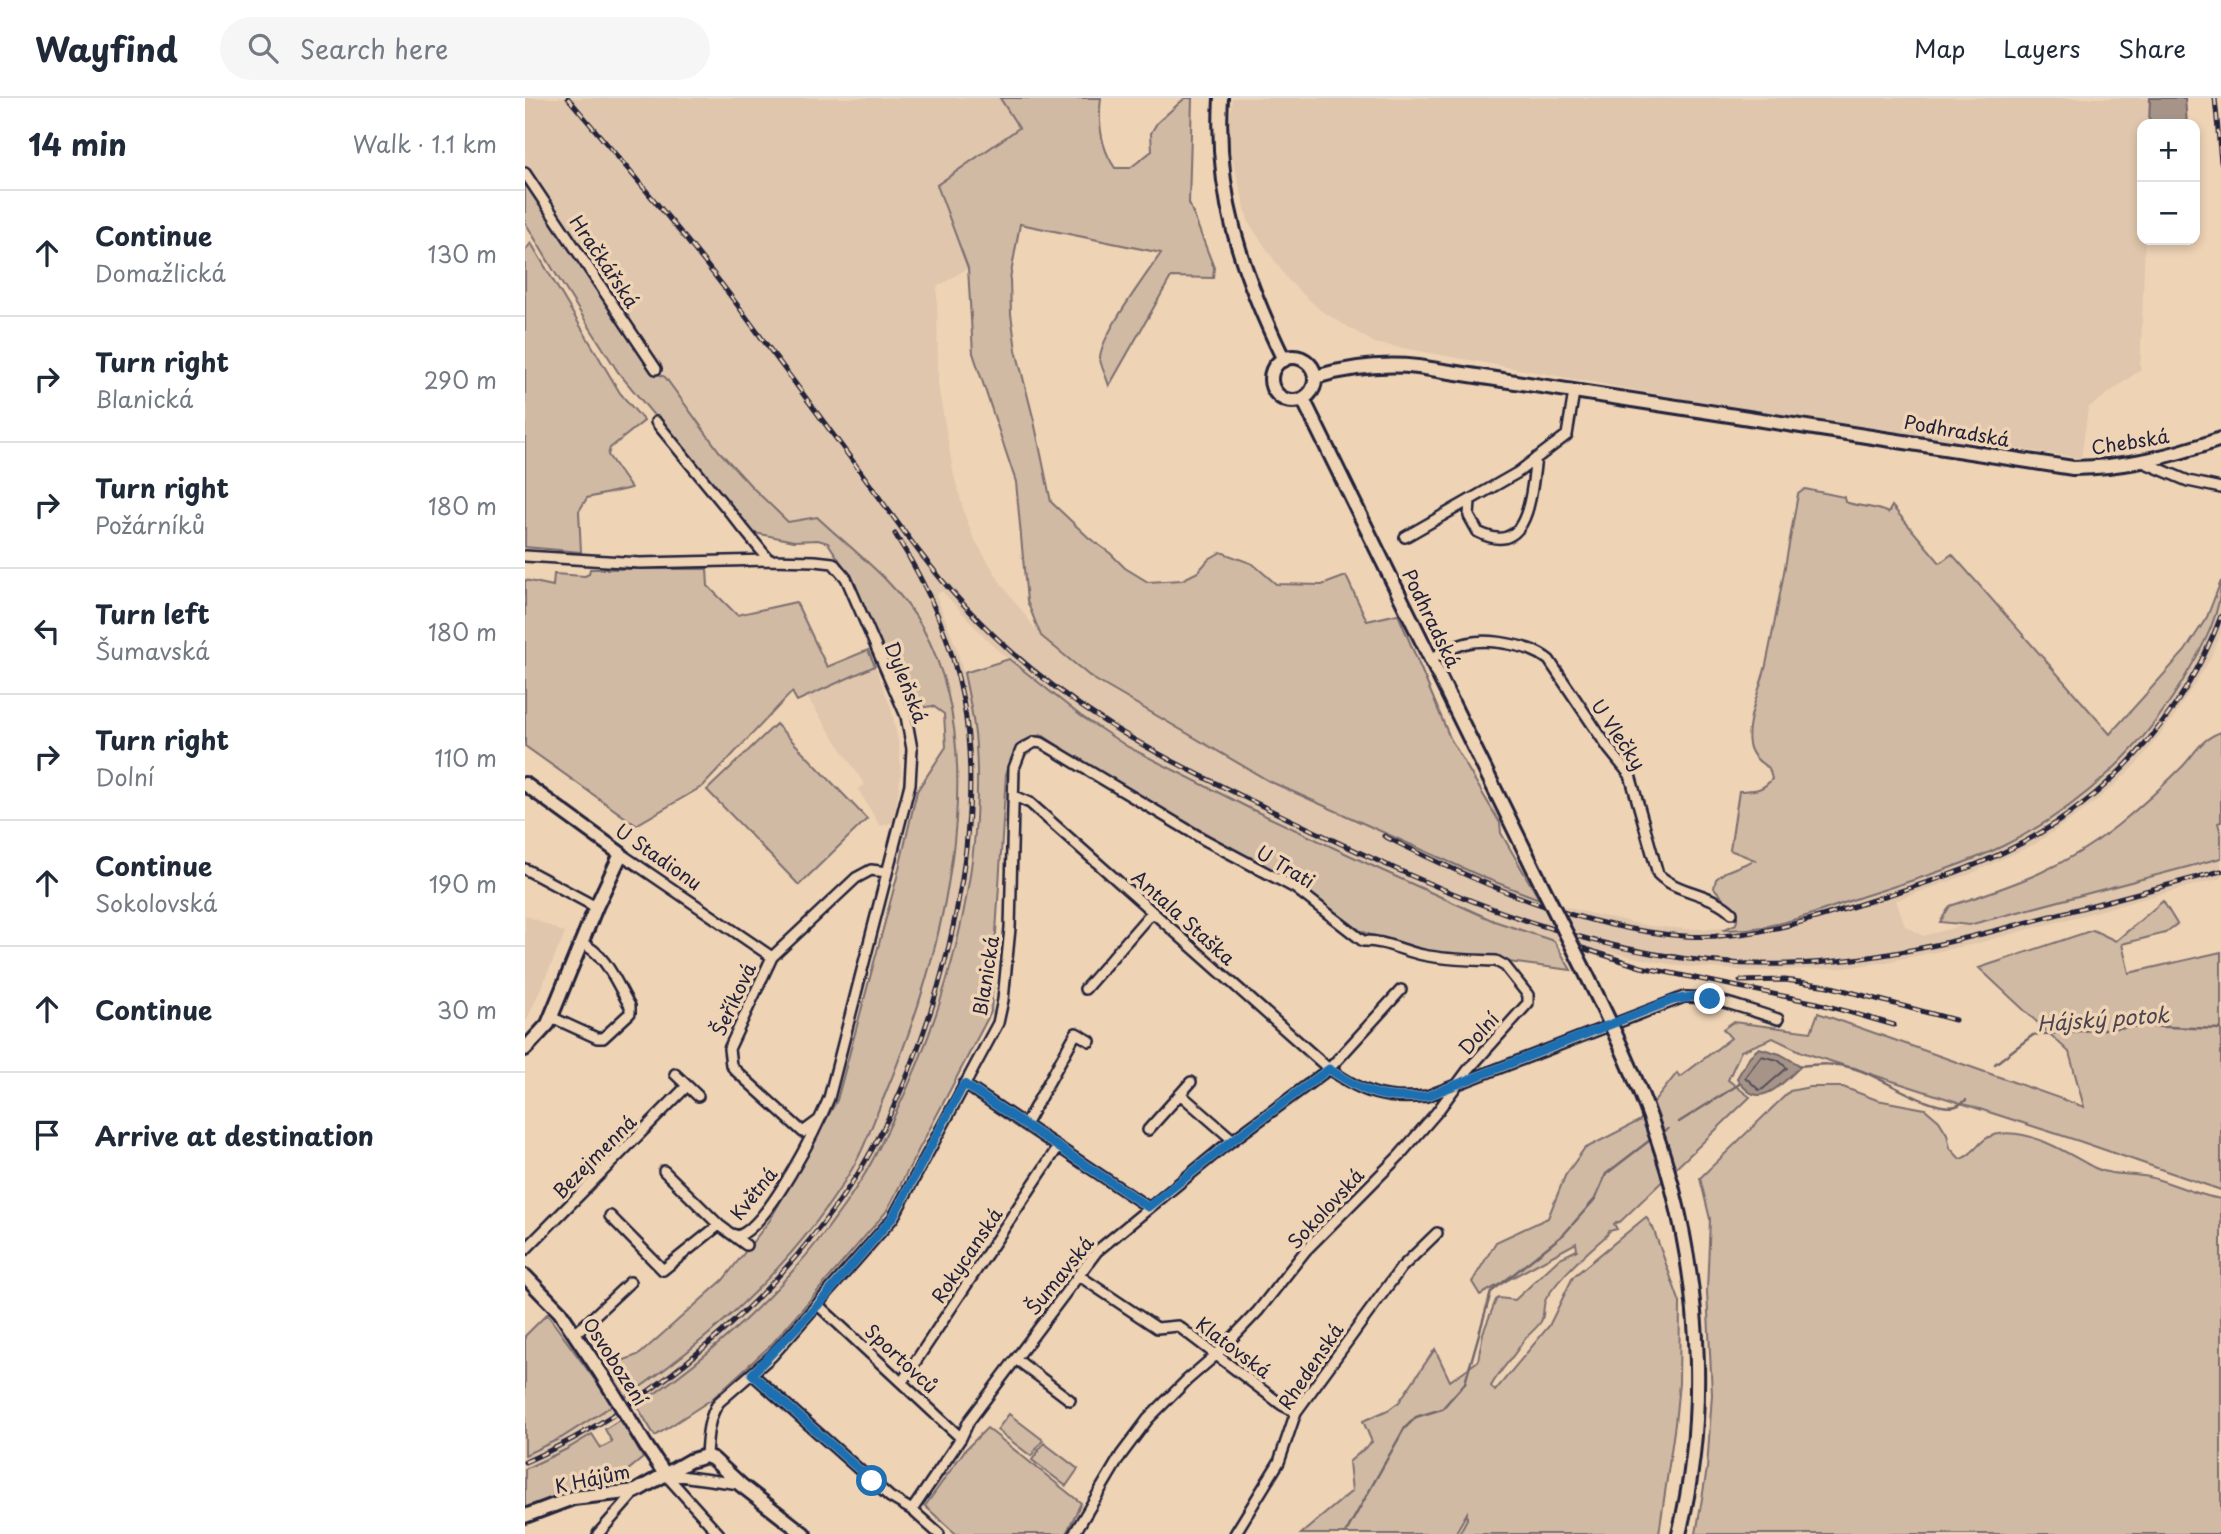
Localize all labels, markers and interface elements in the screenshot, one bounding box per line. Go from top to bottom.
search box [220,17,710,80]
text: Wayfind [35,23,178,73]
icon: search [244,29,282,67]
text: Search here [300,29,448,68]
text: Map [1914,30,1965,66]
text: Layers [2003,30,2080,66]
text: Share [2118,30,2186,66]
map controls [2137,119,2200,245]
button: + [2137,119,2200,182]
text: 14 min [28,121,127,166]
text: Walk · 1.1 km [353,126,497,161]
button: − [2137,182,2200,245]
street label: Hračkářská [564,209,647,313]
text: Continue [95,216,212,255]
icon: ahead [28,234,66,272]
text: 130 m [427,236,497,271]
text: Domažlická [95,255,226,290]
text: Turn right [95,342,229,381]
icon: right [28,360,66,398]
text: 290 m [424,362,497,397]
text: Blanická [95,381,193,416]
street label: Podhradská [1902,407,2012,453]
street label: Chebská [2089,421,2171,461]
text: Turn right [95,468,229,507]
icon: right [28,486,66,524]
text: 180 m [428,488,497,523]
text: Požárníků [95,507,205,542]
street label: Podhradská [1396,564,1468,672]
text: Turn left [95,594,210,633]
icon: left [28,612,66,650]
text: 180 m [428,614,497,649]
text: Šumavská [95,633,210,668]
street label: Dyleňská [879,637,935,727]
street label: U Vlečky [1585,693,1653,775]
text: Turn right [95,720,229,759]
icon: right [28,738,66,776]
text: 110 m [435,740,497,775]
text: Dolní [95,759,154,794]
street label: U Stadionu [610,816,708,896]
street label: U Trati [1251,838,1321,894]
text: Continue [95,846,212,885]
street label: Antala Staška [1126,863,1242,971]
icon: ahead [28,864,66,902]
text: 190 m [429,866,497,901]
text: Sokolovská [95,885,217,920]
street label: Blanická [965,934,1005,1018]
street label: Šeříková [704,958,762,1040]
route end [1694,983,1725,1014]
icon: ahead [28,990,66,1028]
text: Continue [95,990,212,1029]
text: 30 m [436,992,497,1027]
water label: Hájský potok [2036,997,2171,1039]
street label: Dolní [1451,1005,1505,1061]
street label: Bezejmenná [546,1108,642,1204]
icon: arrive [28,1116,66,1154]
text: Arrive at destination [95,1116,374,1155]
street label: Květná [723,1160,783,1226]
street label: Sokolovská [1280,1161,1370,1255]
street label: Rokycanská [924,1202,1008,1308]
street label: Šumavská [1018,1229,1100,1321]
street label: Klatovská [1191,1309,1277,1385]
street label: Osvobození [577,1311,655,1411]
street label: Sportovců [859,1317,945,1399]
street label: Rhedenská [1271,1317,1349,1415]
street label: K Hájům [552,1456,632,1500]
route start [856,1465,887,1496]

